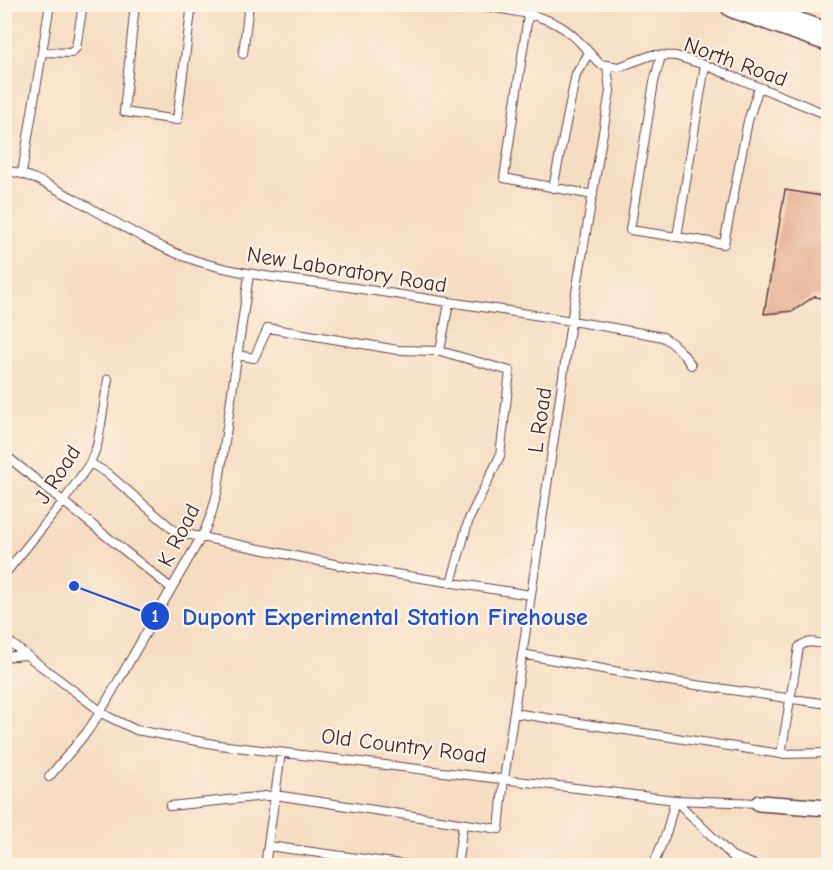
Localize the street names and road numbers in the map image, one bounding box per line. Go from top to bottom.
street label: North Road [681,31,791,93]
street label: New Laboratory Road [245,241,449,299]
street label: L Road [523,386,557,455]
street label: J Road [29,440,86,509]
street label: K Road [152,500,206,571]
street label: Old Country Road [320,723,488,769]

